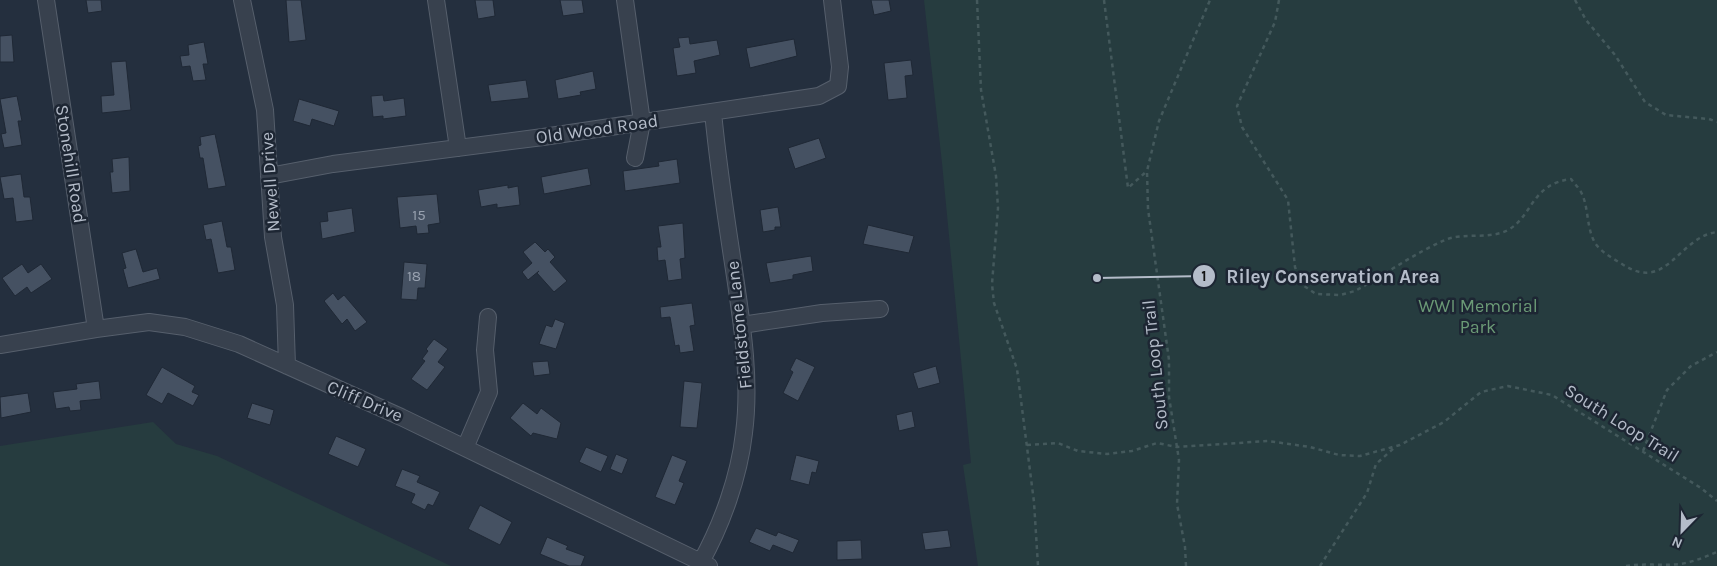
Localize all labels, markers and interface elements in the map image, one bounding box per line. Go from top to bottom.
street label: Stonehill Road [51,103,91,225]
street label: Old Wood Road [534,110,660,148]
street label: Newell Drive [256,131,284,233]
house number: 15 [412,206,426,224]
callout: Riley Conservation Area [1192,259,1450,293]
street label: Fieldstone Lane [721,260,757,390]
text: Riley Conservation Area [1226,266,1440,288]
house number: 18 [407,267,421,285]
text: 1 [1201,267,1207,285]
park label: WWI Memorial Park [1418,295,1538,338]
street label: South Loop Trail [1137,299,1173,431]
street label: Cliff Drive [324,375,406,427]
street label: South Loop Trail [1561,379,1683,467]
north arrow [1657,506,1707,556]
text: N [1669,533,1685,552]

